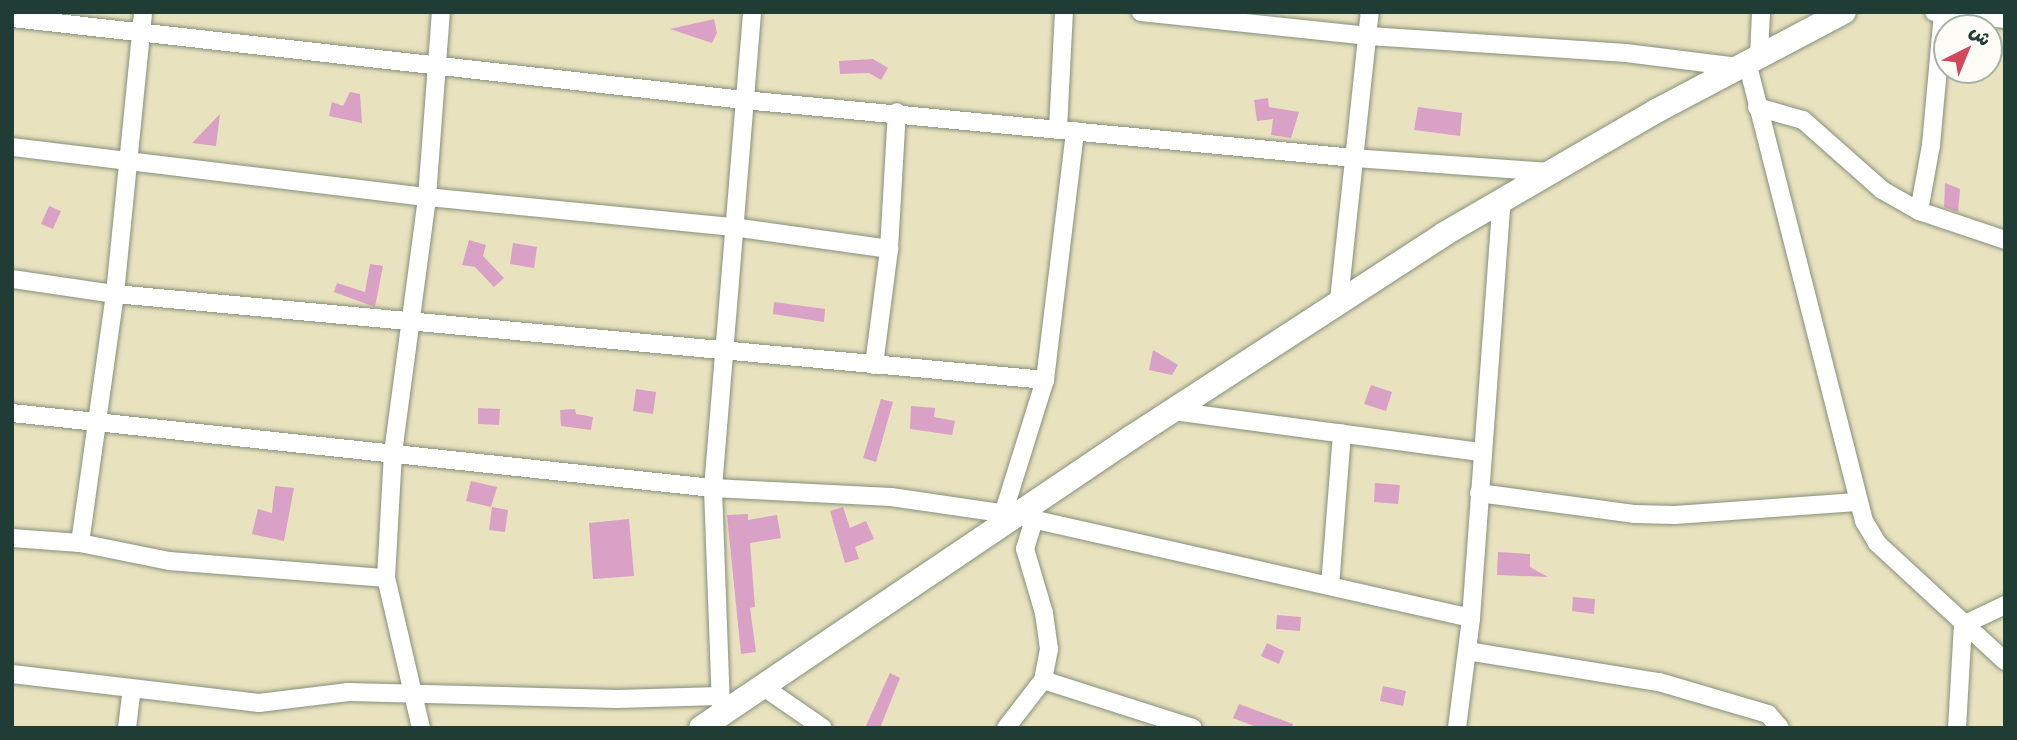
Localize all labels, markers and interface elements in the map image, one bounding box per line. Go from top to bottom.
north arrow [1933,14,2003,84]
text: ش [1965,19,1997,51]

